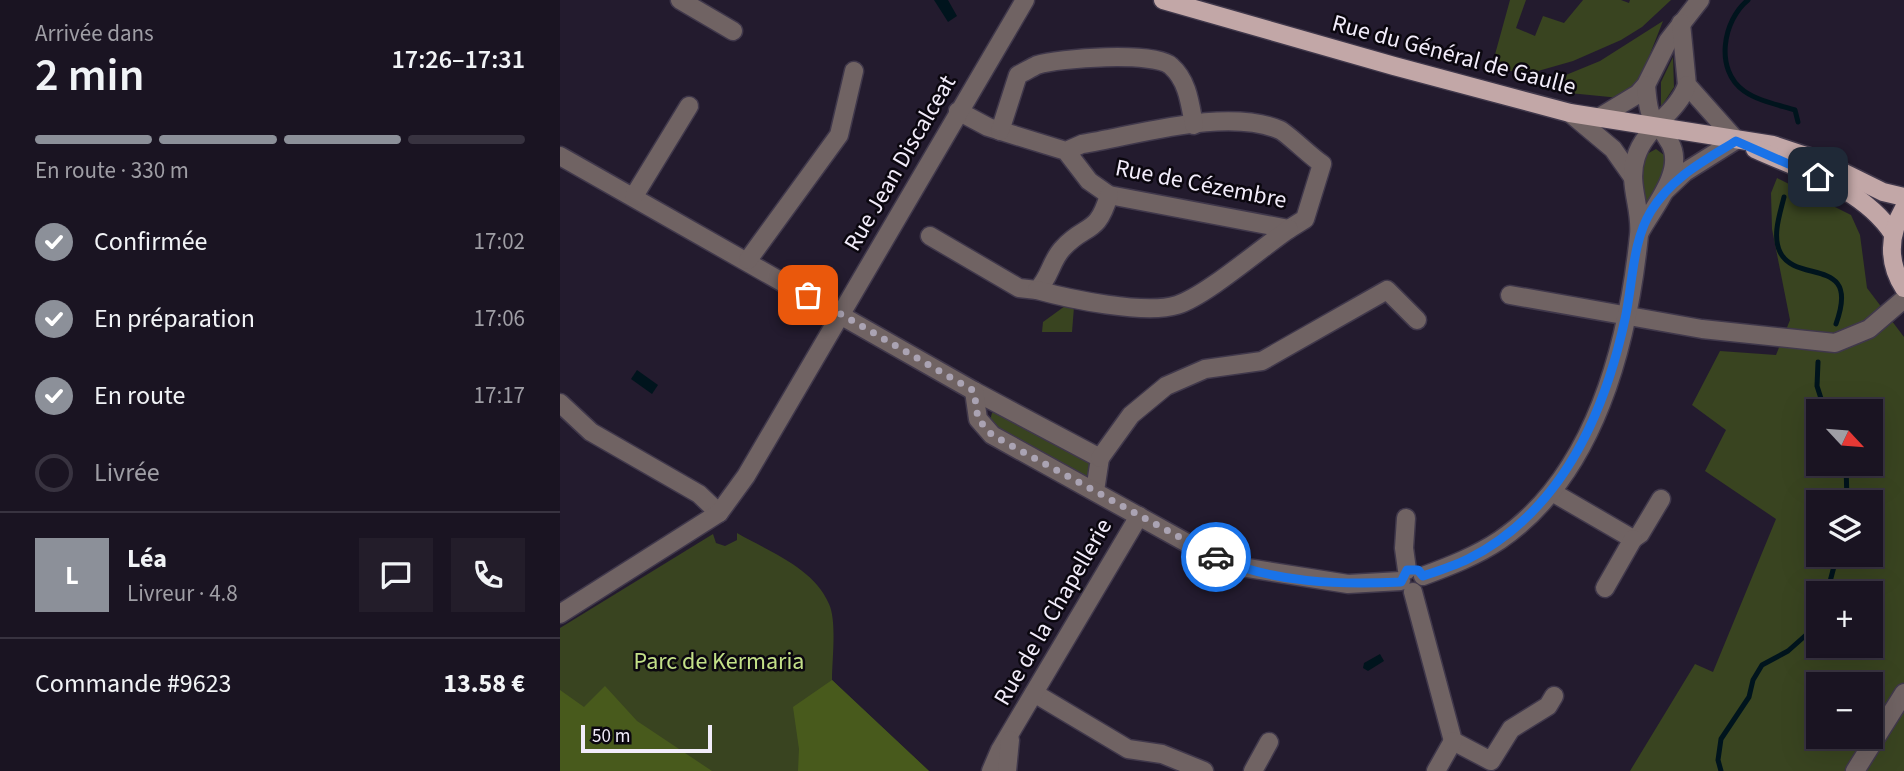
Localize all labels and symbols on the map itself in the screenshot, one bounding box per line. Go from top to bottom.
street label: Rue du Général de Gaulle [1328,6,1580,104]
street label: Rue Jean Discalceat [835,68,965,258]
pin [1788,147,1848,207]
street label: Rue de Cézembre [1112,150,1290,218]
pin [778,265,838,325]
north arrow [1806,399,1883,476]
street label: Rue de la Chapellerie [985,512,1121,712]
courier [1181,522,1251,592]
park label: Parc de Kermaria [634,644,804,679]
scale bar [581,722,712,754]

